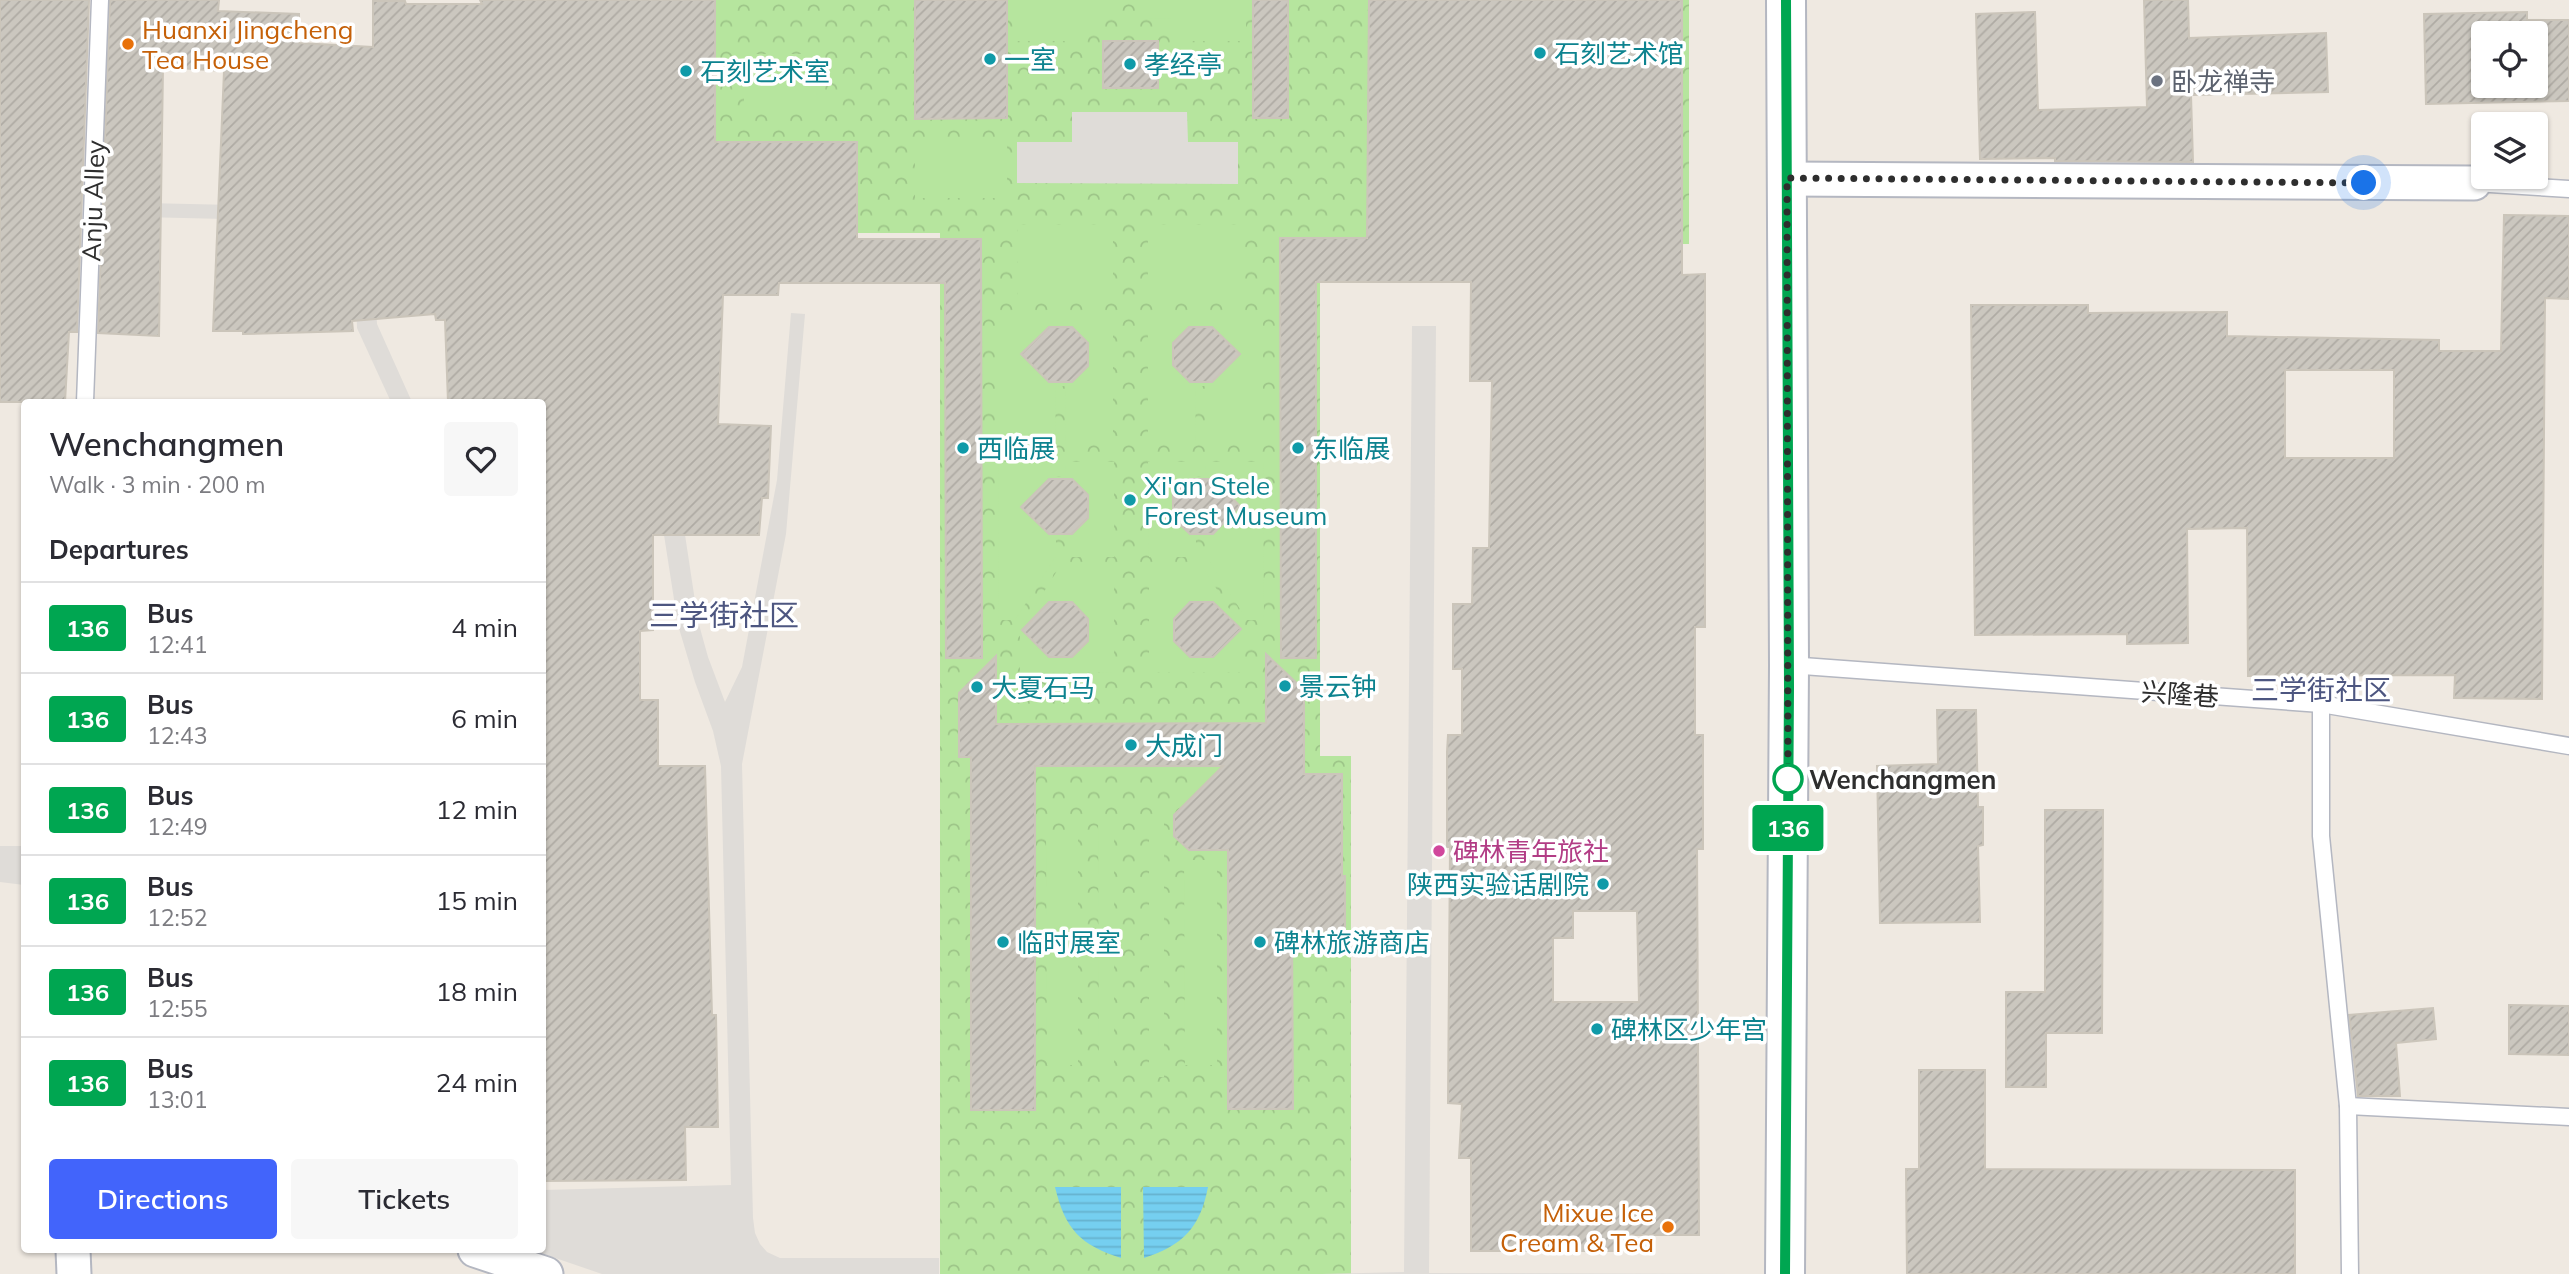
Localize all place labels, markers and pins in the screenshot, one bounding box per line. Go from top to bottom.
place label: Huanxi Jingcheng Tea House [142,13,353,76]
marker: Huanxi Jingcheng Tea House [120,36,136,52]
place label: 石刻艺术馆 [1554,37,1684,70]
place label: 一室 [1004,43,1056,76]
marker: 石刻艺术馆 [1532,45,1548,61]
place label: 孝经亭 [1144,48,1222,81]
marker: 一室 [982,51,998,67]
place label: 石刻艺术室 [700,55,830,88]
marker: 孝经亭 [1122,56,1138,72]
marker: 石刻艺术室 [678,63,694,79]
place label: 卧龙禅寺 [2171,65,2275,98]
marker: 卧龙禅寺 [2149,73,2165,89]
place label: 西临展 [977,432,1055,465]
place label: 东临展 [1312,432,1390,465]
marker: 西临展 [955,440,971,456]
marker: 东临展 [1290,440,1306,456]
place label: Xi'an Stele Forest Museum [1144,469,1327,532]
marker: Xi'an Stele Forest Museum [1122,492,1138,508]
place label: 景云钟 [1299,670,1377,703]
place label: 大夏石马 [991,671,1095,704]
marker: 景云钟 [1277,678,1293,694]
marker: 大夏石马 [969,679,985,695]
place label: 大成门 [1145,729,1223,762]
marker: 大成门 [1123,737,1139,753]
place label: Wenchangmen [1809,763,1997,796]
marker: Wenchangmen [1773,764,1803,794]
place label: 碑林青年旅社 [1453,835,1609,868]
marker: 碑林青年旅社 [1431,843,1447,859]
place label: 陕西实验话剧院 [1407,868,1589,901]
marker: 陕西实验话剧院 [1595,876,1611,892]
place label: 临时展室 [1017,926,1121,959]
place label: 碑林旅游商店 [1274,926,1430,959]
marker: 临时展室 [995,934,1011,950]
marker: 碑林旅游商店 [1252,934,1268,950]
place label: 碑林区少年宫 [1611,1013,1767,1046]
marker: 碑林区少年宫 [1589,1021,1605,1037]
place label: Mixue Ice Cream & Tea [1500,1196,1654,1259]
marker: Mixue Ice Cream & Tea [1660,1219,1676,1235]

